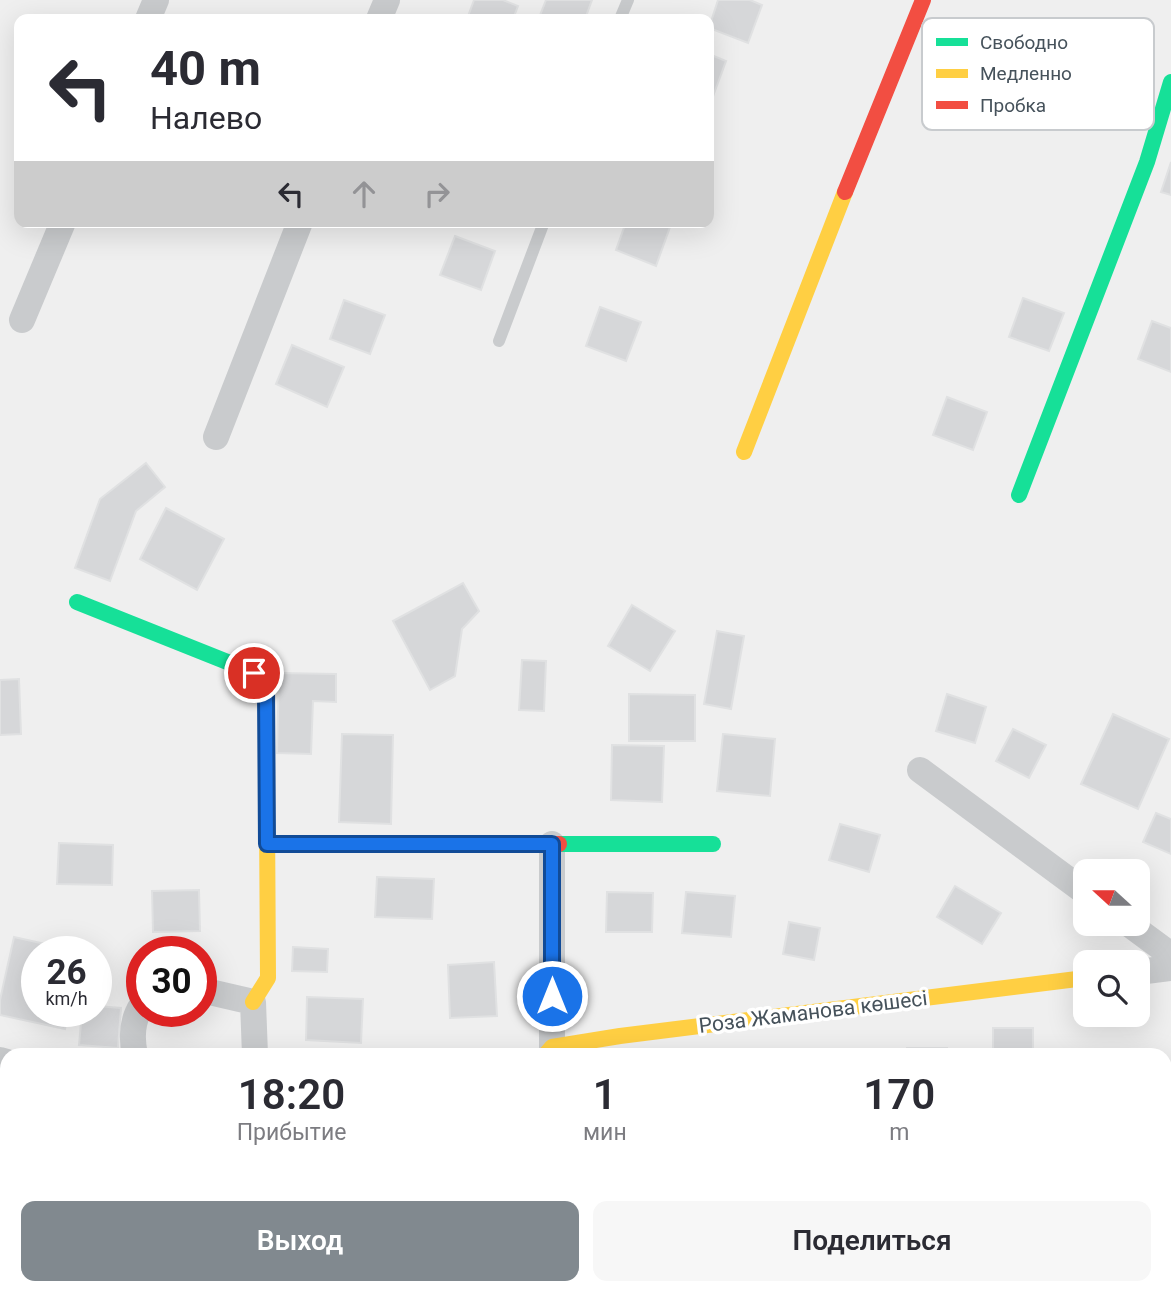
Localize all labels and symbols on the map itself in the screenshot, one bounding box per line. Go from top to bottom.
legend [922,18,1154,130]
text: Свободно [980,31,1068,54]
text: Медленно [980,62,1072,85]
text: Пробка [980,94,1046,117]
pin [224,643,284,703]
north arrow [1073,859,1150,936]
speed limit sign: 30 [126,936,217,1027]
position arrow [515,959,589,1033]
street label: Роза Жаманова көшесі [697,986,929,1038]

